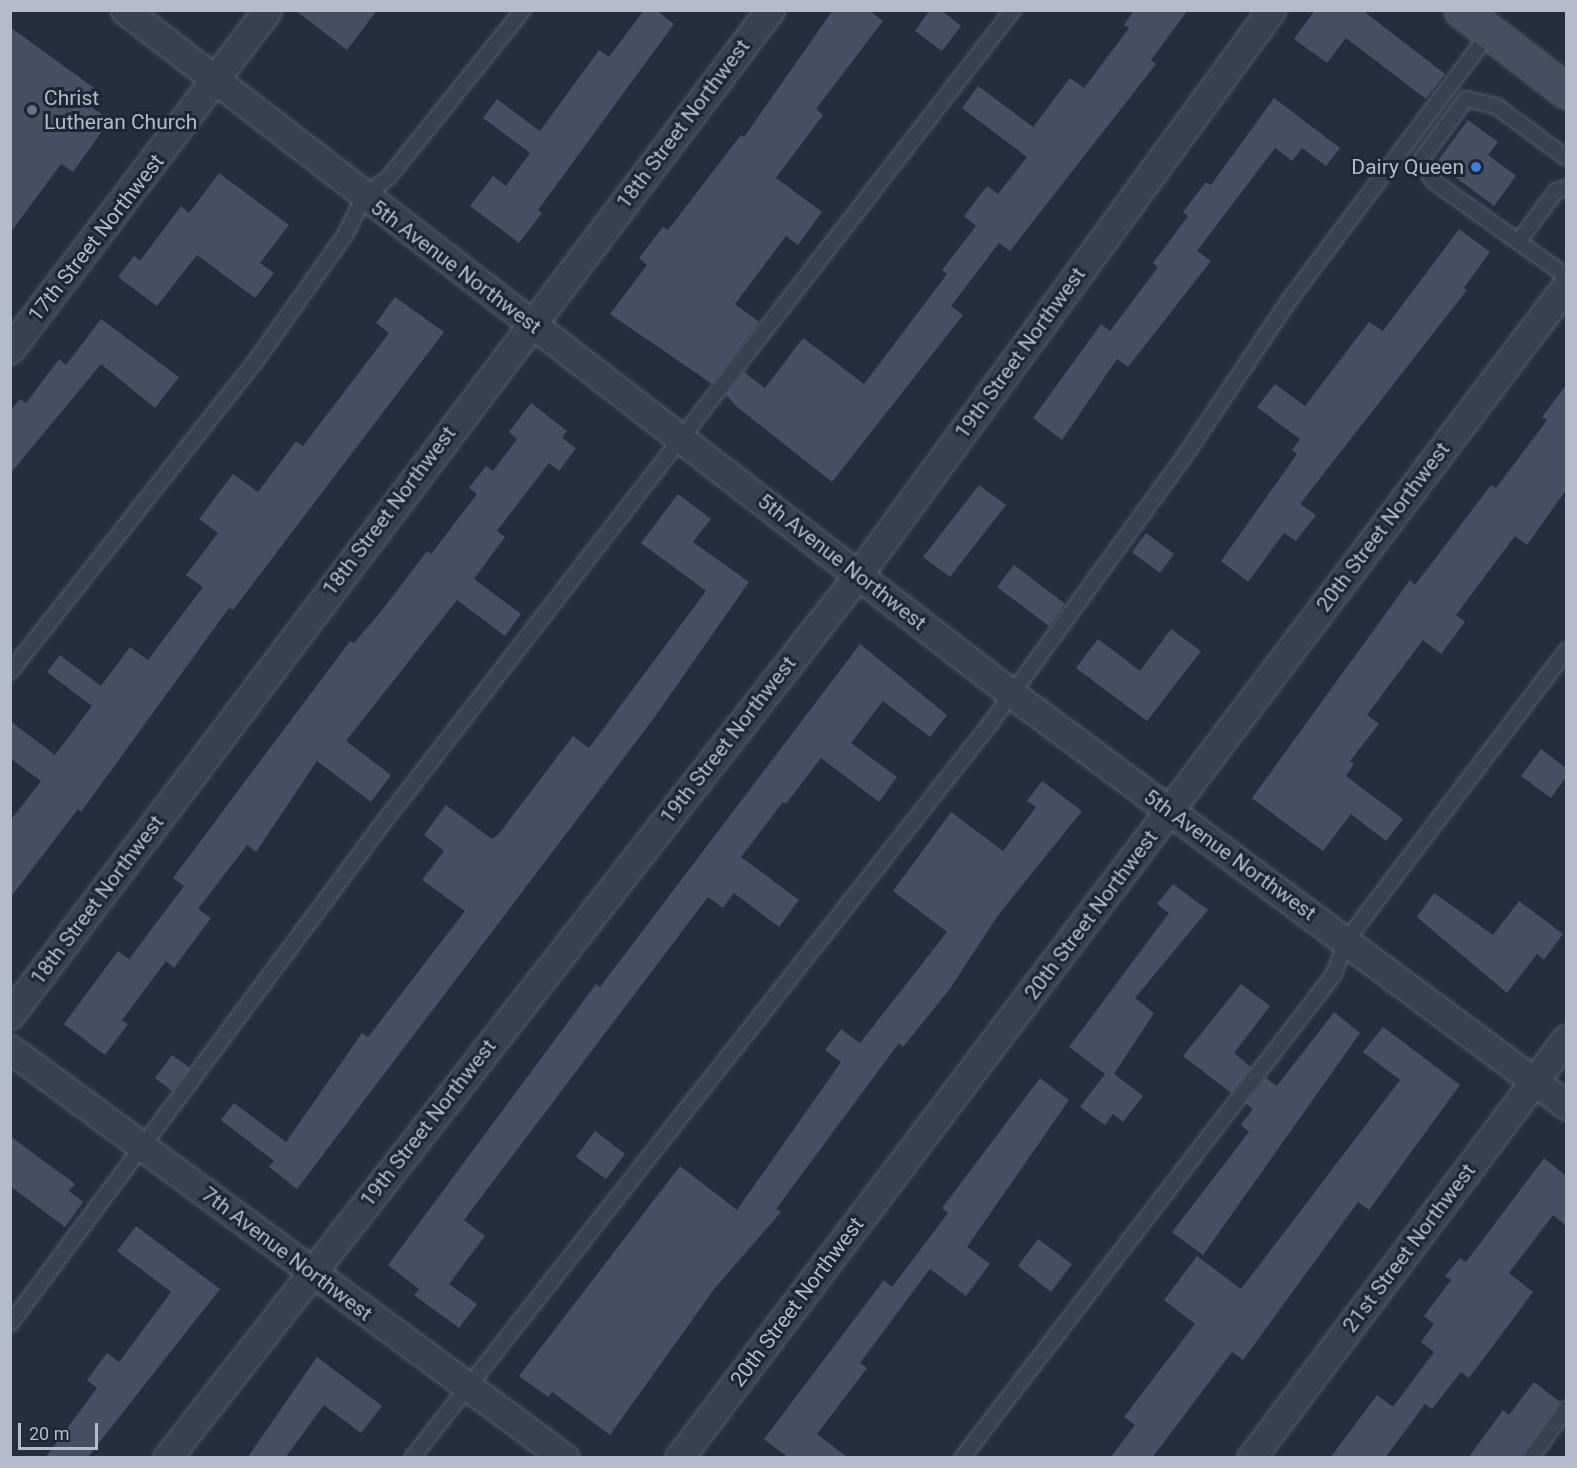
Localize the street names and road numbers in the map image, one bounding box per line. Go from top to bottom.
street label: 18th Street Northwest [611,34,755,214]
street label: 17th Street Northwest [23,149,169,327]
street label: 5th Avenue Northwest [366,195,546,339]
street label: 19th Street Northwest [949,262,1091,444]
street label: 18th Street Northwest [317,421,461,601]
street label: 20th Street Northwest [1311,437,1455,617]
street label: 5th Avenue Northwest [753,488,931,636]
street label: 19th Street Northwest [655,651,801,829]
street label: 5th Avenue Northwest [1139,784,1321,926]
street label: 18th Street Northwest [25,810,169,990]
street label: 20th Street Northwest [1019,825,1163,1005]
street label: 19th Street Northwest [355,1034,501,1212]
street label: 21st Street Northwest [1337,1159,1481,1337]
street label: 7th Avenue Northwest [197,1182,377,1326]
street label: 20th Street Northwest [725,1212,869,1392]

